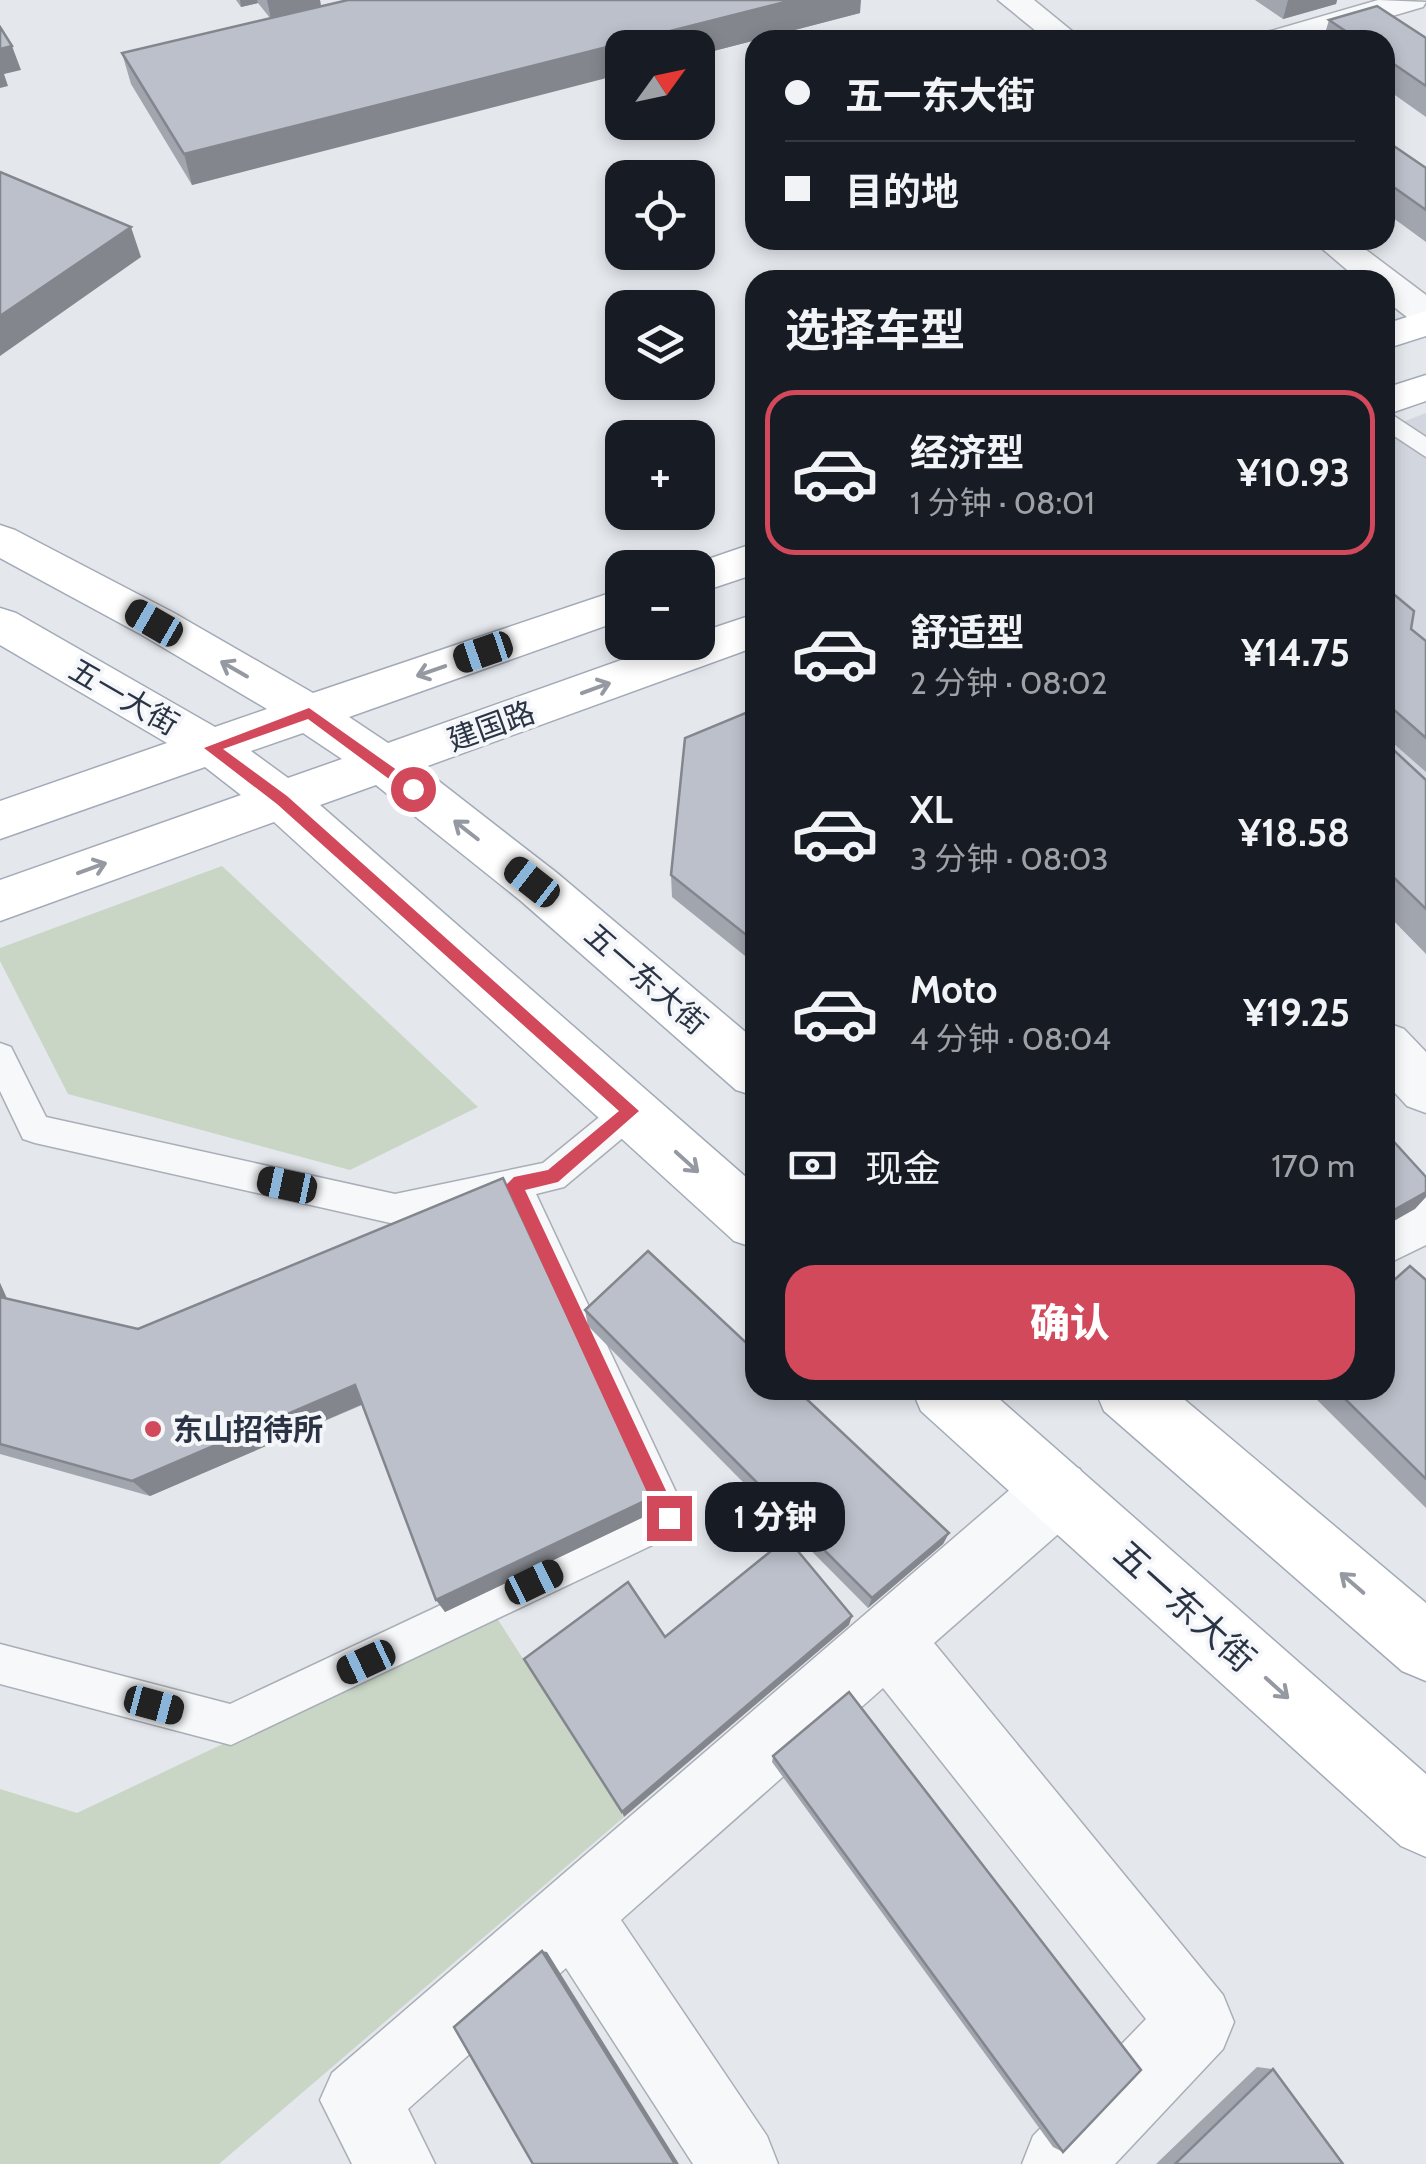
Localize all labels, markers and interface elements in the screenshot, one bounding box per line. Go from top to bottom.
north arrow [605,30,715,140]
map controls [605,30,715,660]
text: 五一东大街 [845,72,1035,119]
button: locate [605,160,715,270]
text: 目的地 [845,168,959,215]
button: layers [605,290,715,400]
text: 选择车型 [785,303,965,357]
button: + [605,420,715,530]
icon: car [790,428,880,518]
text: 经济型 [910,429,1024,476]
text: ¥10.93 [1237,449,1350,496]
text: 1 分钟 · 08:01 [910,483,1095,522]
button: − [605,550,715,660]
car [121,595,187,651]
icon: car [790,608,880,698]
text: 舒适型 [910,609,1024,656]
car [450,628,516,676]
text: ¥14.75 [1241,629,1350,676]
street label: 五一大街 [63,651,185,743]
one-way arrow [220,659,249,679]
one-way arrow [416,663,448,681]
text: 2 分钟 · 08:02 [910,663,1107,702]
one-way arrow [579,678,610,696]
street label: 建国路 [442,693,540,759]
route start [391,767,436,812]
text: XL [910,786,953,833]
icon: car [790,788,880,878]
text: ¥18.58 [1238,809,1350,856]
one-way arrow [453,820,480,841]
text: 3 分钟 · 08:03 [910,839,1109,878]
car [499,852,565,912]
one-way arrow [75,858,106,876]
street label: 五一东大街 [577,916,715,1042]
text: Moto [910,966,997,1013]
icon: car [790,968,880,1058]
text: ¥19.25 [1243,989,1350,1036]
text: 4 分钟 · 08:04 [910,1019,1111,1058]
icon: cash [785,1138,840,1193]
text: 现金 [865,1145,941,1192]
text: 170 m [1271,1146,1355,1185]
one-way arrow [674,1150,699,1173]
car [255,1164,319,1206]
button: 确认 [785,1265,1355,1380]
place label: 东山招待所 [173,1411,323,1448]
marker: 东山招待所 [142,1418,164,1440]
callout: 1 分钟 [704,1483,844,1553]
route end [647,1496,692,1541]
text: 1 分钟 [733,1497,817,1536]
street label: 五一东大街 [1106,1531,1264,1681]
car [500,1555,568,1609]
one-way arrow [1340,1572,1365,1595]
car [332,1636,400,1688]
one-way arrow [1264,1676,1289,1699]
car [121,1683,187,1727]

